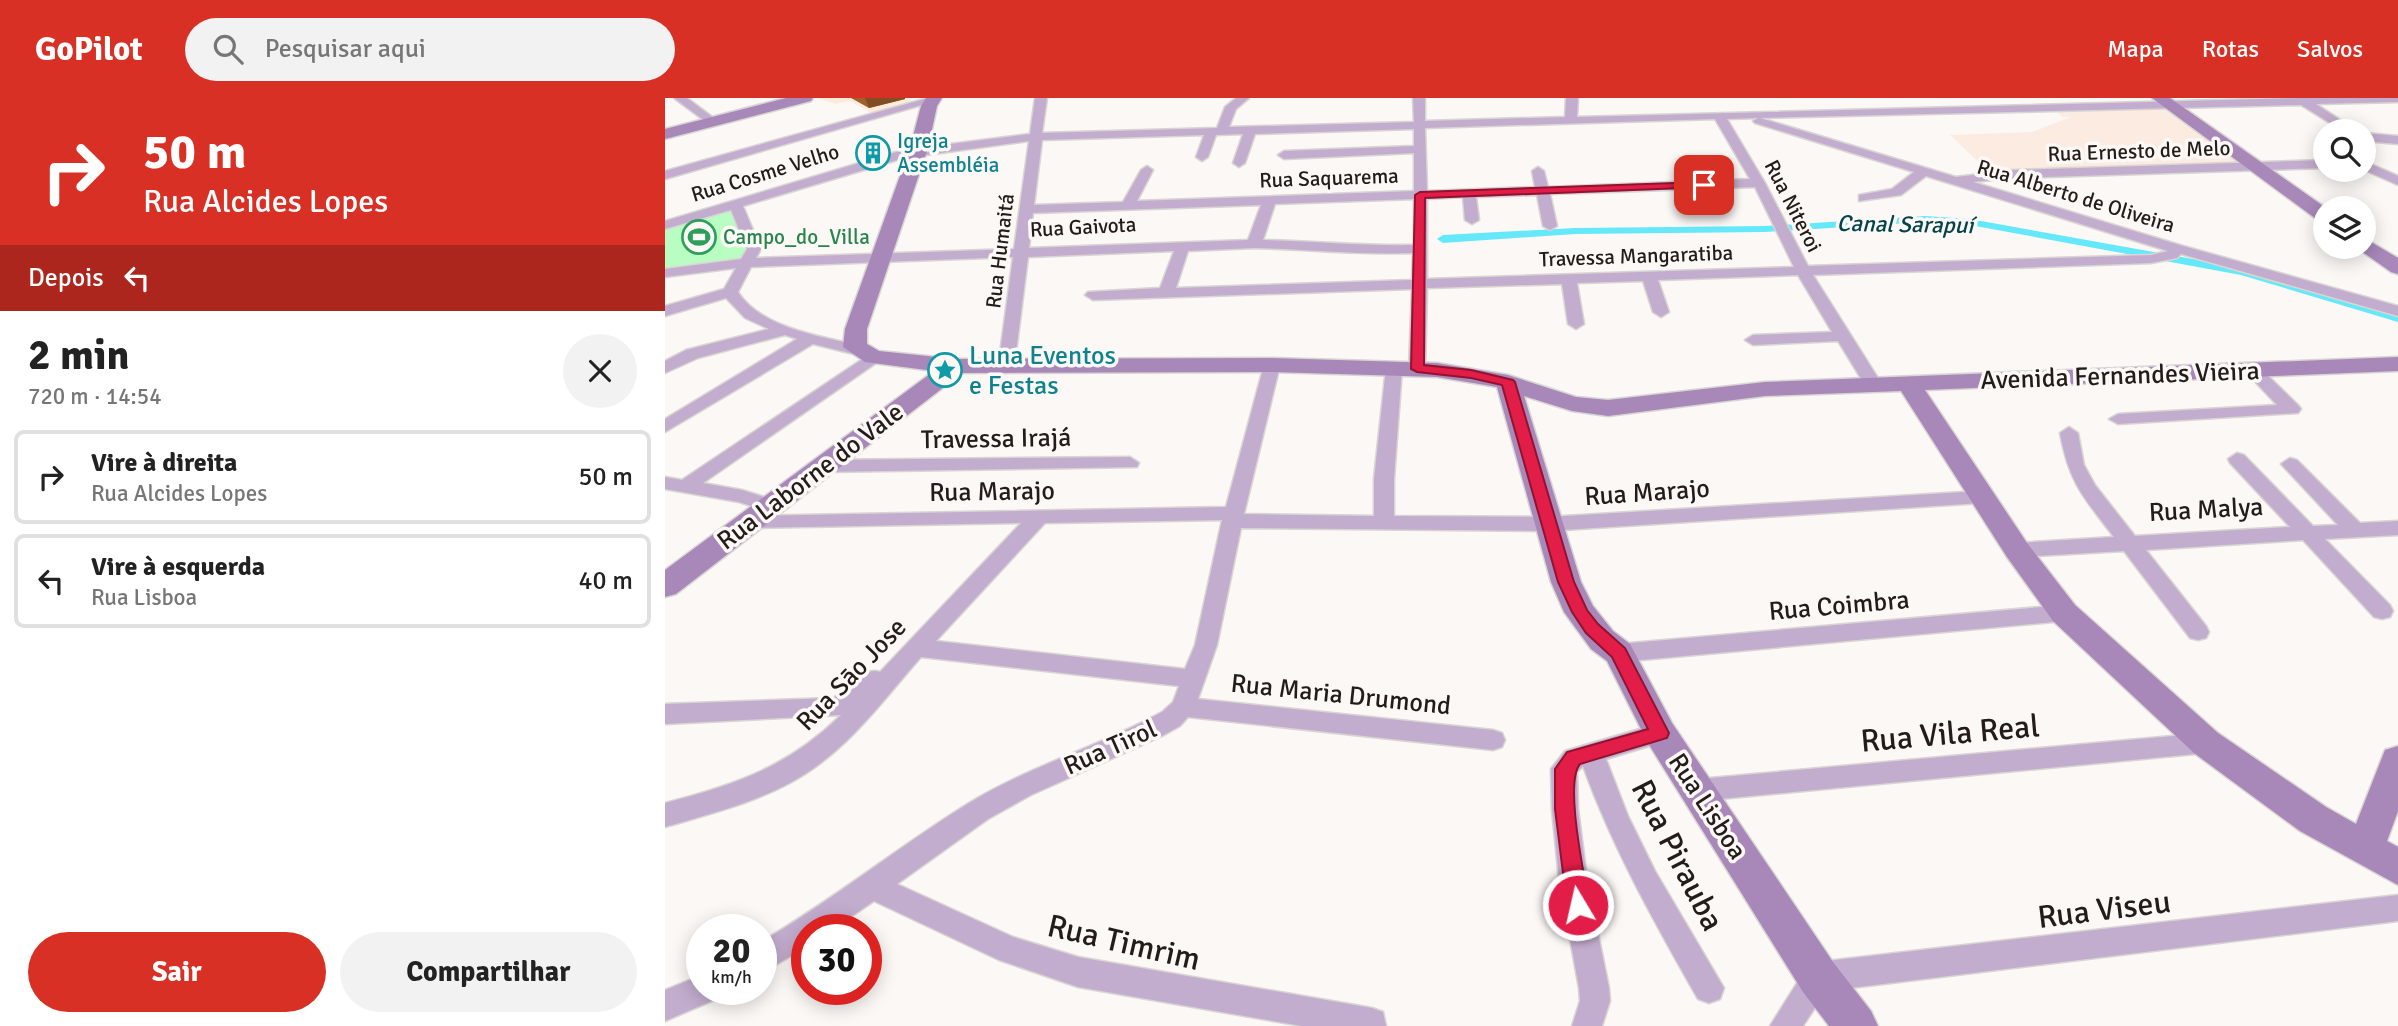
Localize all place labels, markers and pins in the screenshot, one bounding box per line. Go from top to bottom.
place label: Igreja Assembléia [897,128,999,178]
building icon: Igreja Assembléia [854,134,892,172]
pin [1674,155,1734,215]
sports icon: Campo_do_Villa [680,218,718,256]
place label: Campo_do_Villa [723,224,870,250]
place label: Luna Eventos e Festas [969,340,1116,402]
place icon: Luna Eventos e Festas [926,351,964,389]

